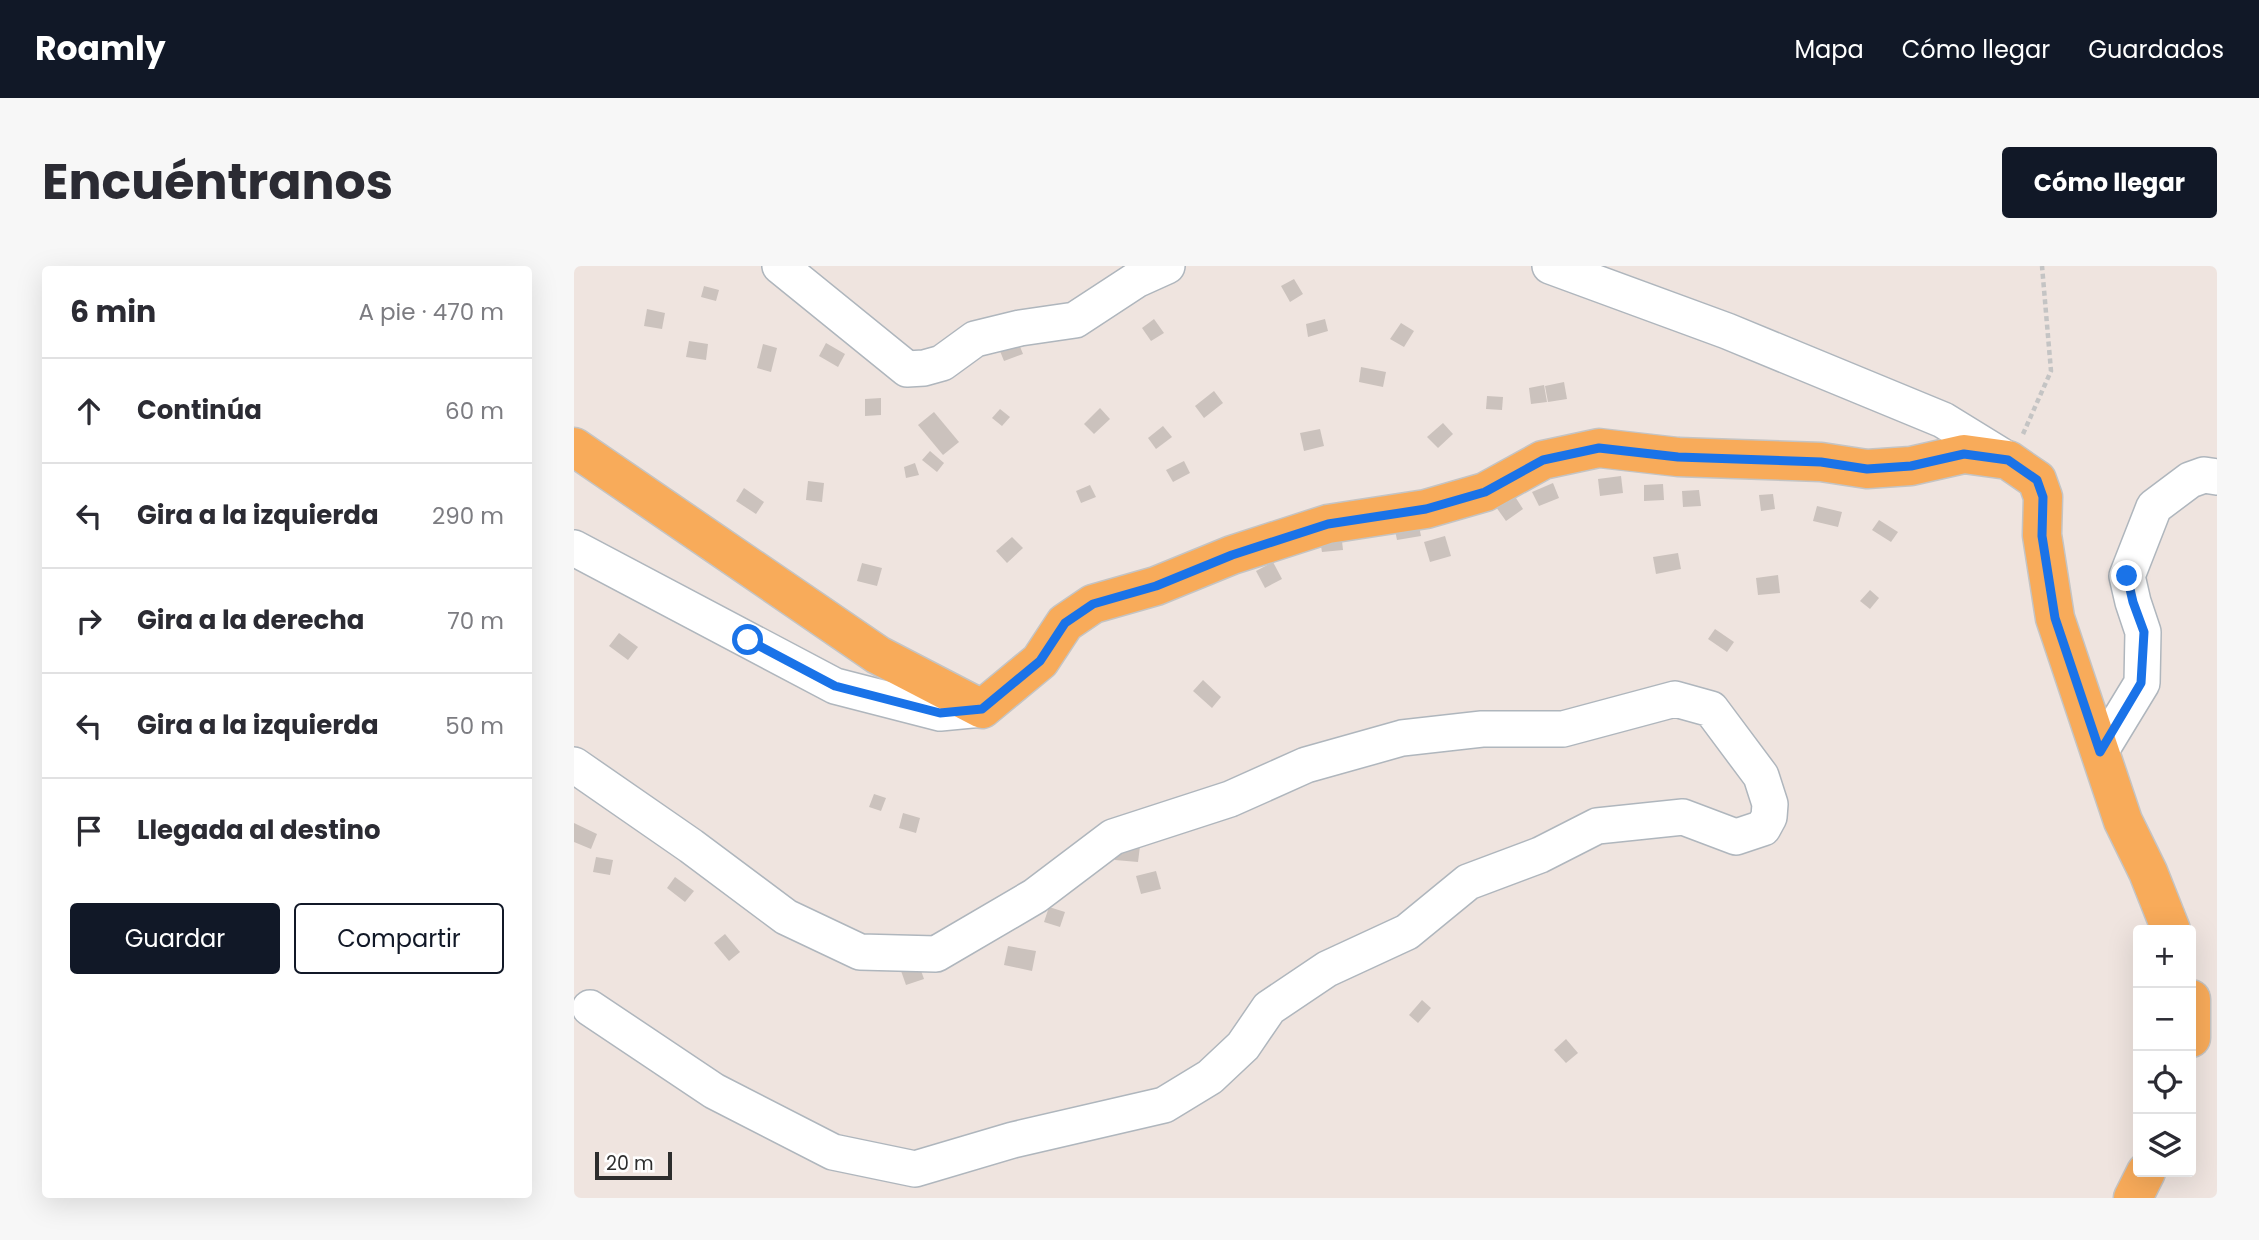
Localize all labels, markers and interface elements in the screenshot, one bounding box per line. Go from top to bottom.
text: Roamly [35,25,165,72]
text: Mapa [1794,33,1864,66]
text: Cómo llegar [1902,33,2050,66]
text: Guardados [2088,33,2224,66]
button: Cómo llegar [2002,147,2217,218]
text: Encuéntranos [42,148,393,216]
text: 6 min [70,290,156,333]
text: A pie · 470 m [358,296,504,328]
icon: ahead [70,392,108,430]
text: Continúa [137,392,262,428]
text: 60 m [445,395,504,427]
icon: left [70,497,108,535]
text: Gira a la izquierda [137,497,379,533]
text: 290 m [432,500,504,532]
route end [2111,560,2142,591]
icon: right [70,602,108,640]
text: Gira a la derecha [137,602,365,638]
text: 70 m [447,605,504,637]
route start [732,624,763,655]
icon: left [70,707,108,745]
text: Gira a la izquierda [137,707,379,743]
text: 50 m [445,710,504,742]
icon: arrive [70,812,108,850]
text: Llegada al destino [137,812,381,848]
button: Guardar [70,903,280,974]
button: Compartir [294,903,504,974]
map controls [2133,925,2196,1177]
button: + [2133,925,2196,988]
button: − [2133,988,2196,1051]
button: locate [2133,1051,2196,1114]
button: layers [2133,1114,2196,1177]
scale bar [595,1149,672,1181]
text: 20 m [606,1150,654,1177]

